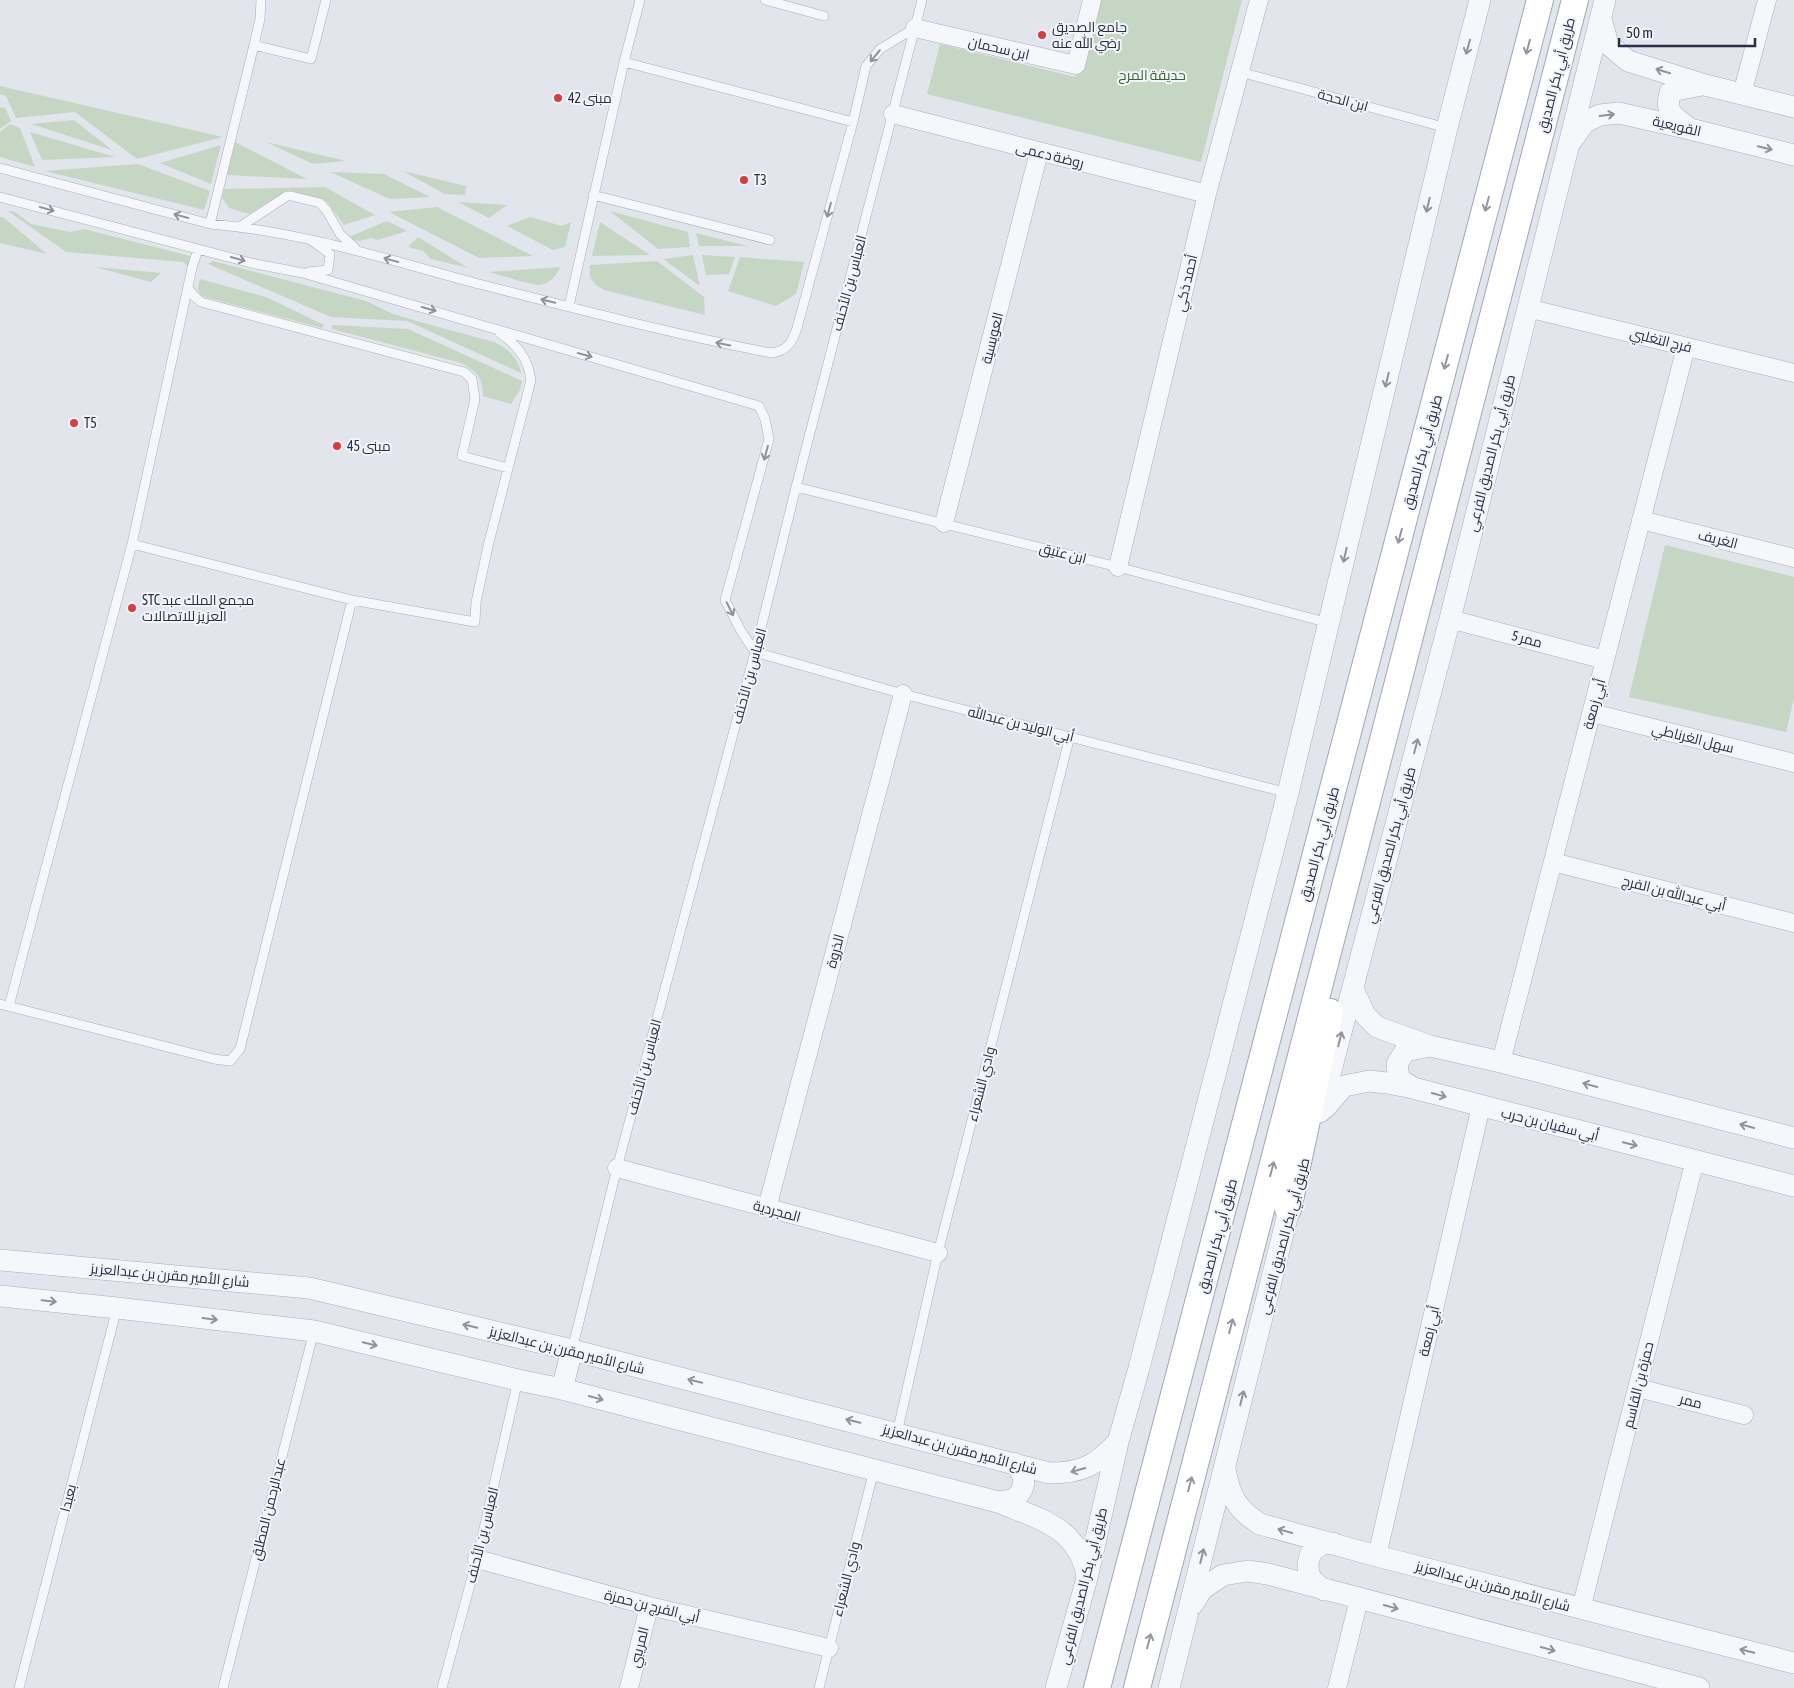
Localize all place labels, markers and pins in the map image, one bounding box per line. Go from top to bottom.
place label: جامع الصديق رضي الله عنه [1052,19,1127,54]
marker: جامع الصديق رضي الله عنه [1036,29,1048,41]
place label: مبنى 42 [568,90,612,106]
marker: مبنى 42 [552,92,564,104]
place label: T3 [754,172,767,188]
marker: T3 [738,174,750,186]
place label: T5 [84,415,97,431]
marker: T5 [68,417,80,429]
place label: مبنى 45 [347,438,391,454]
marker: مبنى 45 [331,440,343,452]
place label: STC مجمع الملك عبد العزيز للاتصالات [142,592,254,624]
marker: STC مجمع الملك عبد العزيز للاتصالات [126,602,138,614]

